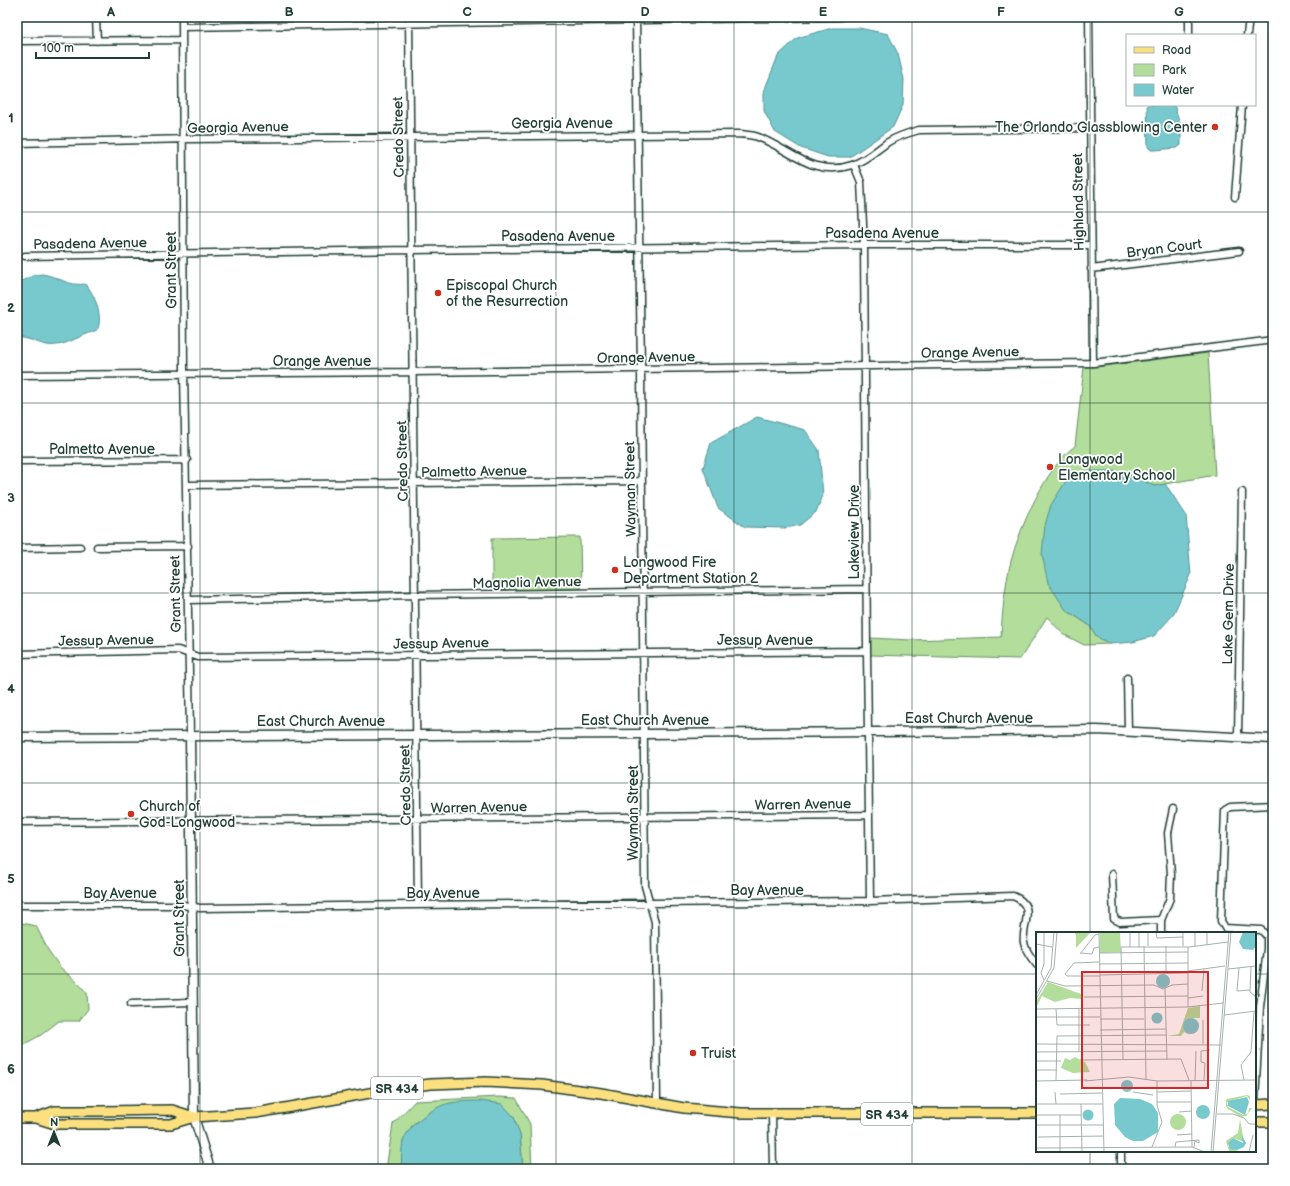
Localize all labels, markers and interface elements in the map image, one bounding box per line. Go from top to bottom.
text: A [106,4,115,20]
text: B [284,4,294,20]
text: C [462,4,472,20]
text: D [640,4,650,20]
text: E [819,4,828,20]
text: F [997,4,1005,20]
text: G [1174,4,1184,20]
scale bar [36,34,149,60]
legend [1126,34,1256,106]
text: 100 m [42,41,74,56]
text: Road [1162,43,1191,58]
text: Park [1162,63,1186,78]
text: Water [1162,83,1194,98]
street label: Credo Street [389,96,408,178]
text: 1 [8,110,14,126]
street label: Georgia Avenue [511,115,613,132]
street label: Georgia Avenue [187,118,289,137]
place label: The Orlando Glassblowing Center [995,119,1208,136]
marker: The Orlando Glassblowing Center [1210,122,1220,132]
street label: Highland Street [1069,152,1088,251]
street label: Pasadena Avenue [825,225,939,242]
street label: Pasadena Avenue [501,228,615,245]
street label: Grant Street [163,231,180,309]
street label: Pasadena Avenue [33,234,147,253]
street label: Bryan Court [1125,235,1203,262]
place label: Episcopal Church of the Resurrection [446,277,568,310]
marker: Episcopal Church of the Resurrection [433,288,443,298]
text: 2 [7,300,15,316]
street label: Orange Avenue [921,343,1019,362]
street label: Orange Avenue [597,348,695,367]
street label: Orange Avenue [273,353,371,370]
street label: Credo Street [393,420,412,502]
street label: Wayman Street [621,440,640,537]
street label: Palmetto Avenue [49,441,155,458]
place label: Longwood Elementary School [1058,451,1176,484]
street label: Palmetto Avenue [421,462,527,481]
marker: Longwood Elementary School [1045,462,1055,472]
street label: Lakeview Drive [846,485,863,579]
text: 3 [7,490,15,506]
street label: Grant Street [166,554,185,633]
place label: Longwood Fire Department Station 2 [623,554,759,587]
street label: Lake Gem Drive [1219,563,1238,665]
marker: Longwood Fire Department Station 2 [610,565,620,575]
street label: Magnolia Avenue [472,573,582,592]
street label: Jessup Avenue [58,631,154,650]
street label: Jessup Avenue [717,632,813,649]
street label: Jessup Avenue [393,634,489,653]
text: 4 [7,681,15,697]
street label: East Church Avenue [905,710,1033,727]
street label: East Church Avenue [581,712,709,729]
street label: East Church Avenue [257,713,385,730]
street label: Credo Street [396,744,415,826]
street label: Wayman Street [625,765,642,861]
street label: Warren Avenue [755,795,851,814]
place label: Church of God-Longwood [139,798,235,831]
street label: Warren Avenue [431,798,527,817]
marker: Church of God-Longwood [126,809,136,819]
text: 5 [7,871,15,887]
street label: Grant Street [171,879,188,957]
street label: Bay Avenue [730,882,804,899]
street label: Bay Avenue [83,885,157,902]
street label: Bay Avenue [406,885,480,902]
inset map [1036,932,1256,1152]
place label: Truist [701,1045,737,1062]
marker: Truist [688,1048,698,1058]
text: 6 [7,1061,15,1077]
road number: SR 434 [371,1077,423,1099]
road number: SR 434 [861,1103,913,1125]
north arrow [34,1112,74,1152]
text: N [50,1116,58,1129]

